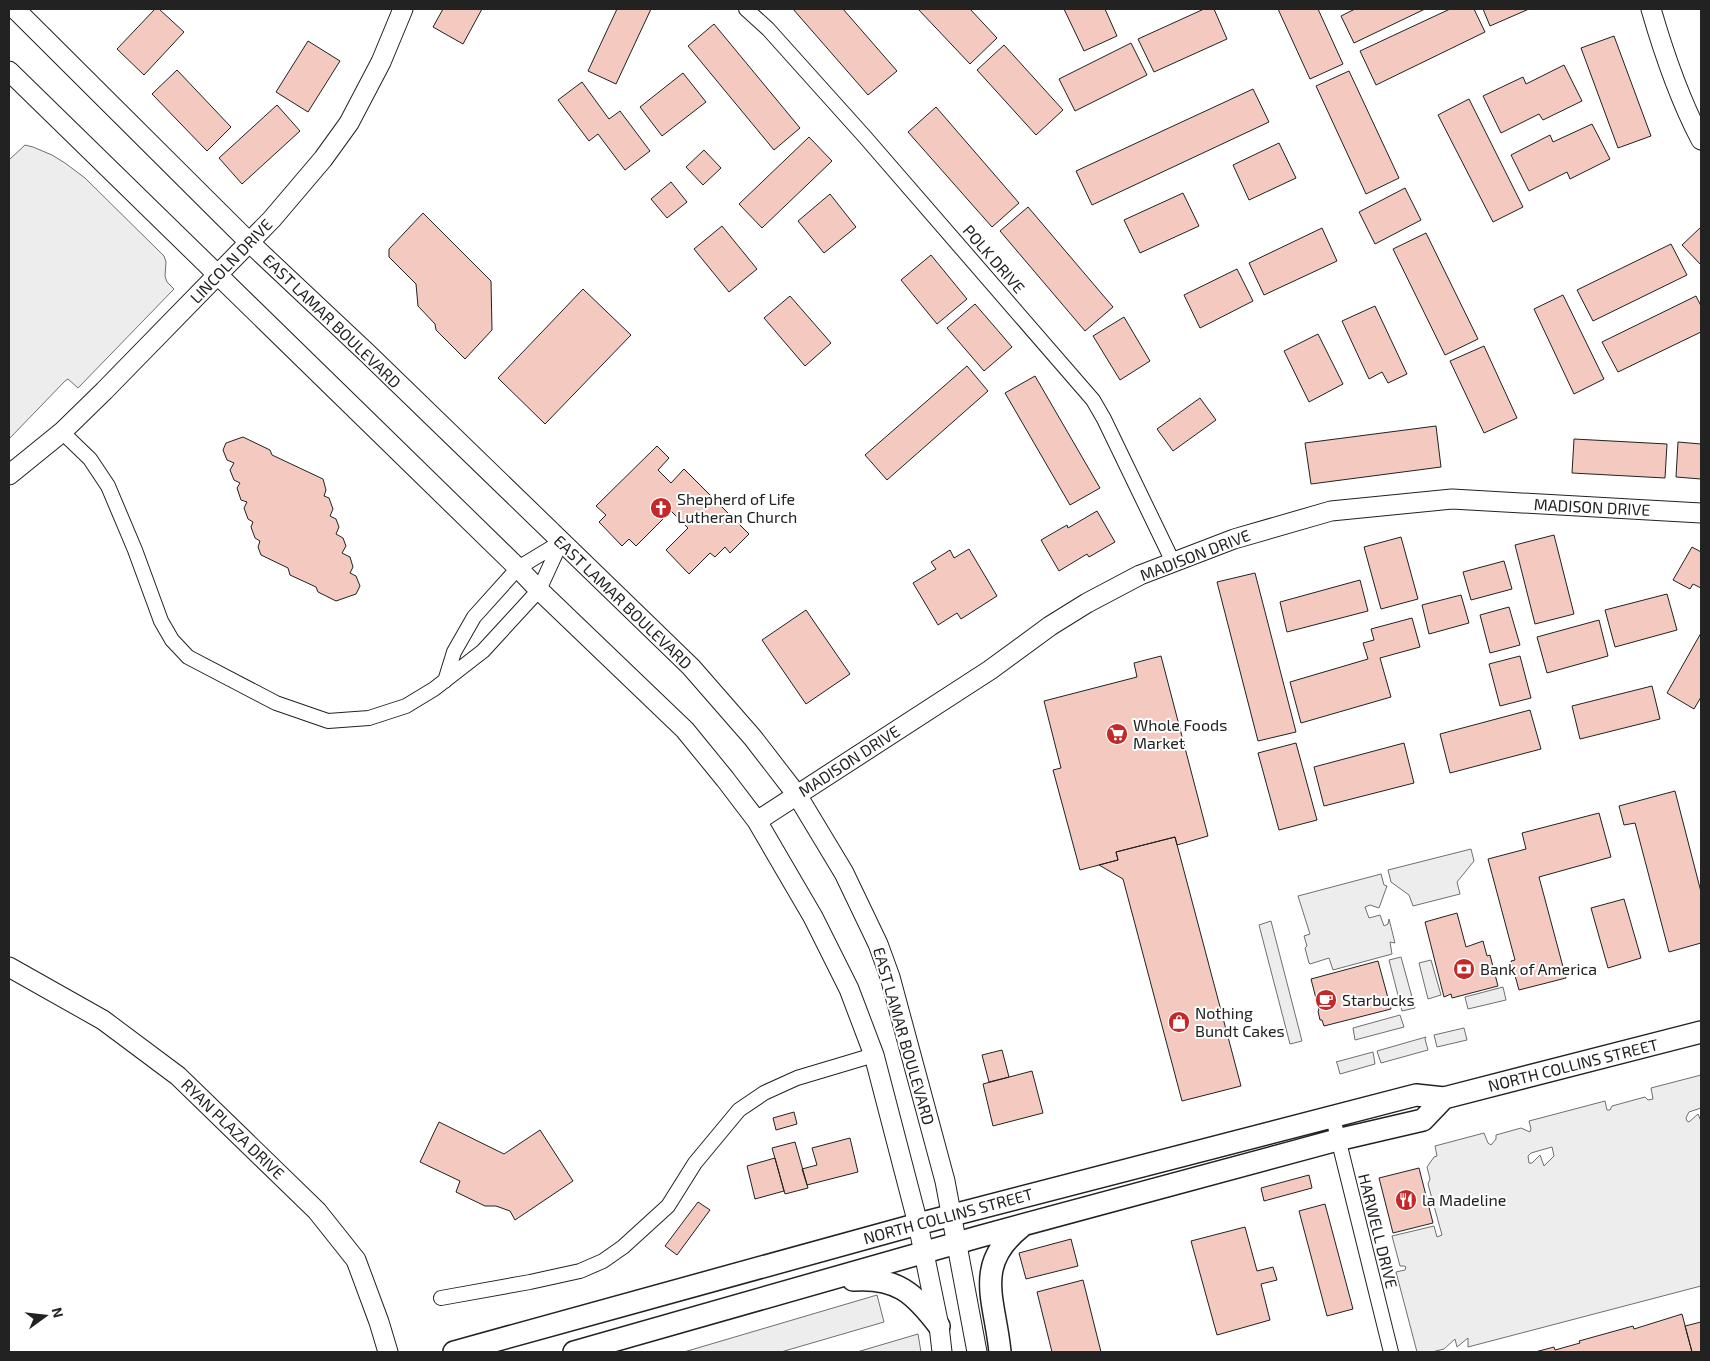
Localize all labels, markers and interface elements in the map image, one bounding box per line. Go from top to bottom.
street label: LINCOLN DRIVE [186,215,276,307]
street label: POLK DRIVE [959,221,1029,297]
street label: EAST LAMAR BOULEVARD [260,250,405,391]
place label: Shepherd of Life Lutheran Church [677,489,797,526]
street label: MADISON DRIVE [1533,494,1651,519]
church icon: Shepherd of Life Lutheran Church [649,496,673,520]
street label: MADISON DRIVE [1137,525,1253,584]
street label: EAST LAMAR BOULEVARD [551,531,696,672]
place label: Whole Foods Market [1133,715,1227,752]
street label: MADISON DRIVE [795,721,903,800]
supermarket icon: Whole Foods Market [1105,722,1129,746]
street label: EAST LAMAR BOULEVARD [870,945,939,1127]
bank icon: Bank of America [1452,957,1476,981]
place label: Bank of America [1480,959,1597,978]
cafe icon: Starbucks [1314,988,1338,1012]
place label: Starbucks [1342,990,1415,1009]
place label: Nothing Bundt Cakes [1195,1003,1285,1040]
shop icon: Nothing Bundt Cakes [1167,1010,1191,1034]
street label: NORTH COLLINS STREET [1486,1034,1660,1095]
street label: RYAN PLAZA DRIVE [178,1075,289,1183]
street label: HARWELL DRIVE [1355,1171,1402,1290]
street label: NORTH COLLINS STREET [861,1184,1035,1247]
restaurant icon: la Madeline [1394,1188,1418,1212]
place label: la Madeline [1422,1190,1506,1209]
north arrow [20,1291,70,1341]
text: N [49,1305,68,1320]

